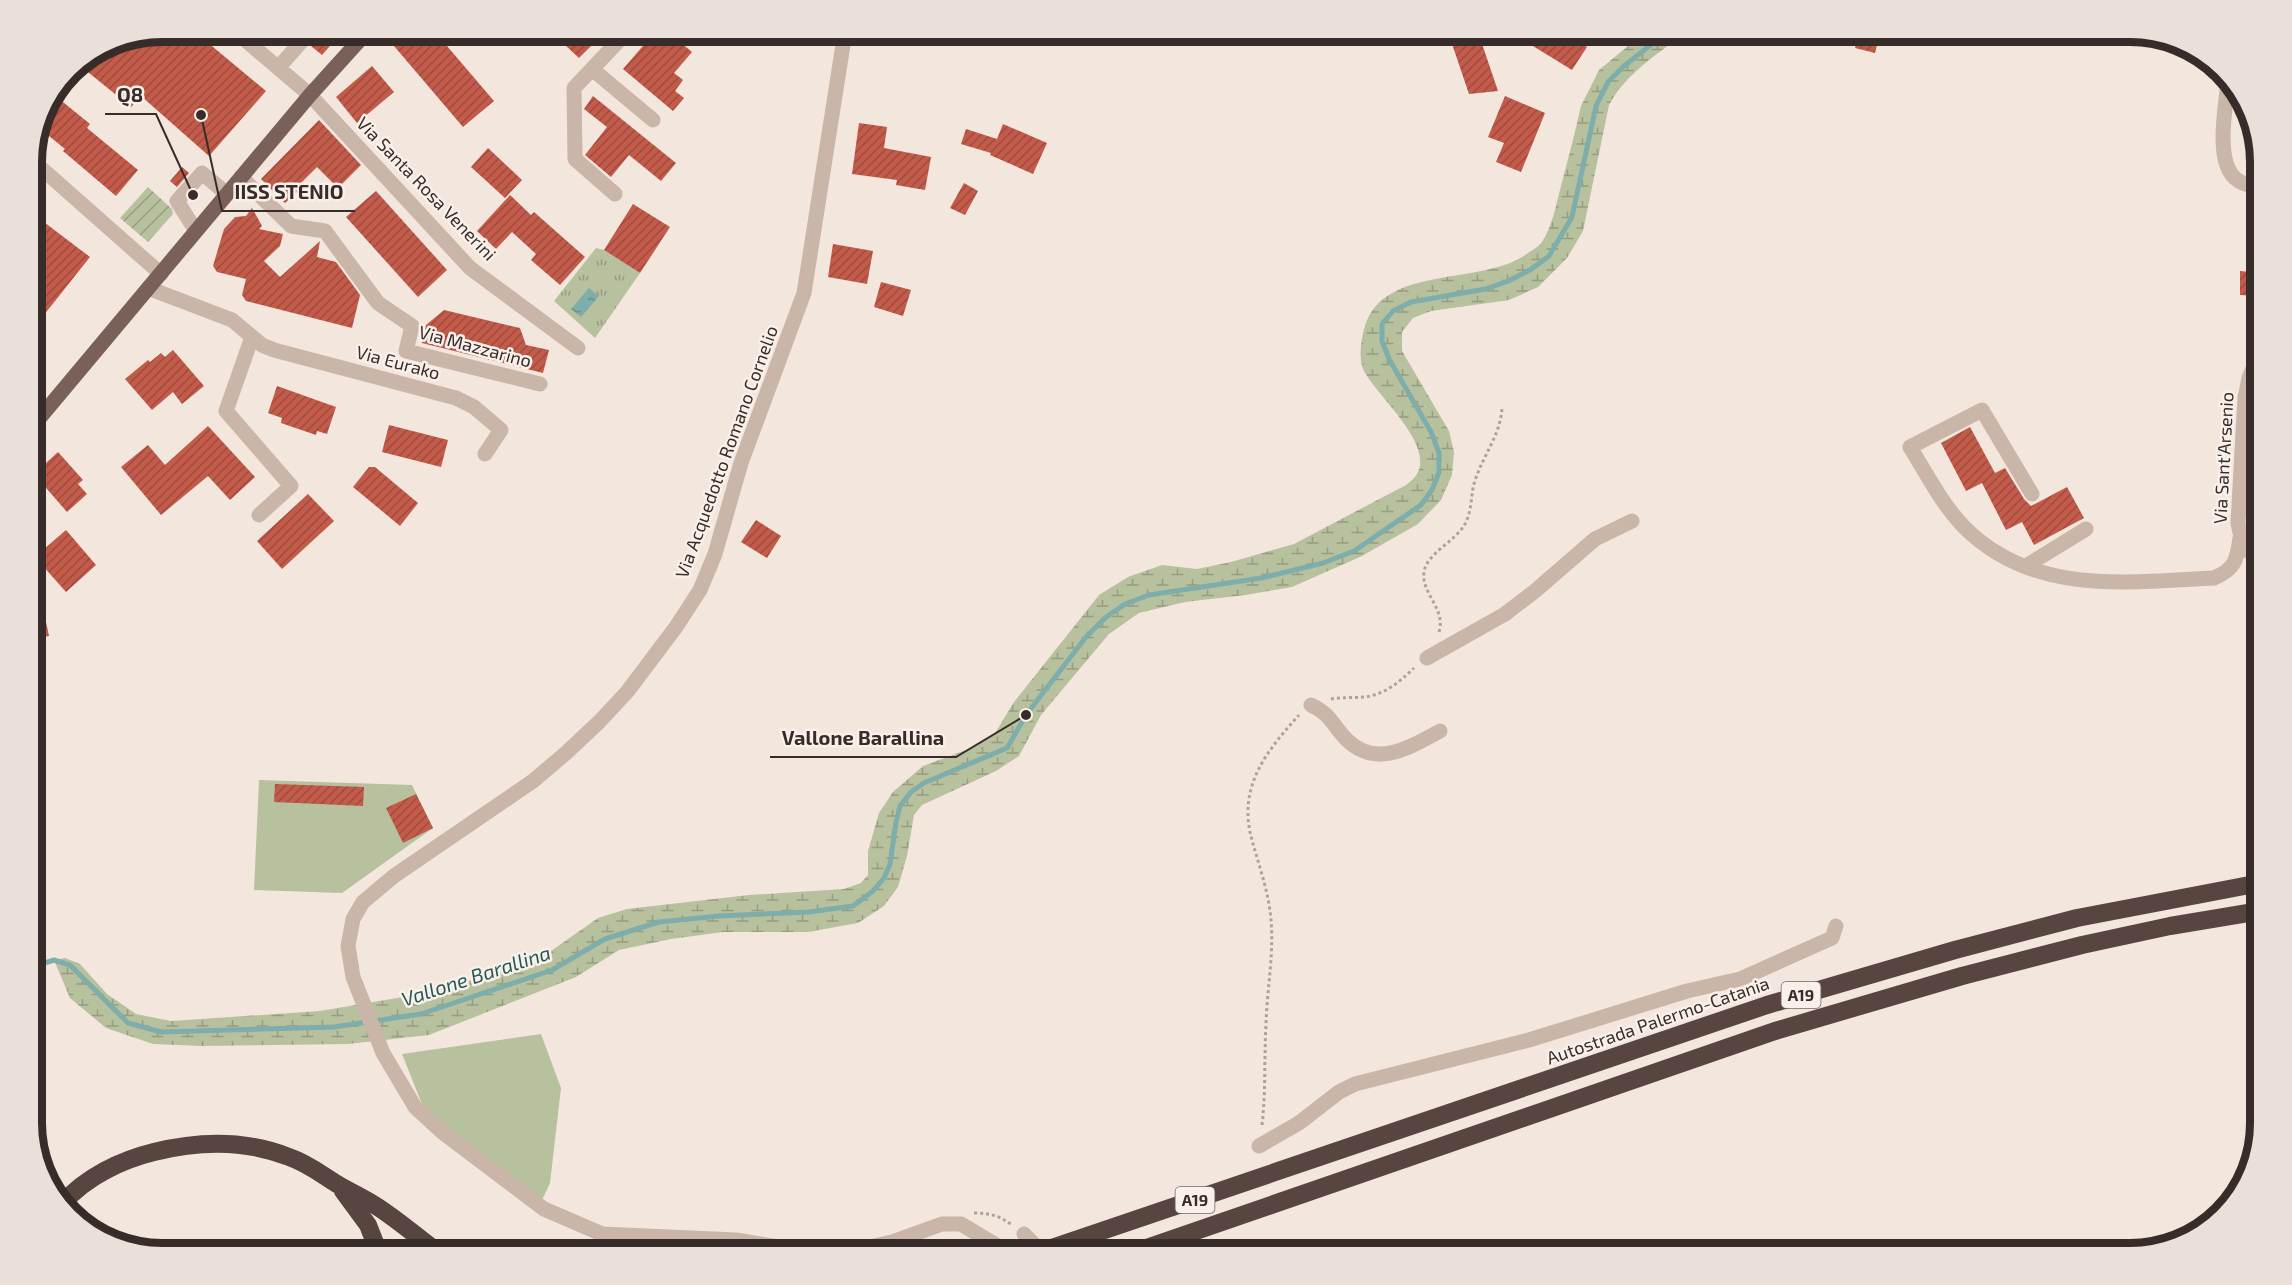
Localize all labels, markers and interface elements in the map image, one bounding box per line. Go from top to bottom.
callout: Q8 [105,76,156,114]
text: Q8 [117,82,143,107]
street label: Via Santa Rosa Venerini [352,112,501,265]
callout: IISS STENIO [222,173,355,211]
text: IISS STENIO [235,179,343,203]
street label: Via Mazzarino [417,320,534,372]
street label: Via Acquedotto Romano Cornelio [670,322,782,581]
street label: Via Eurako [354,340,443,384]
street label: Via Sant'Arsenio [2209,391,2237,524]
callout: Vallone Barallina [770,719,956,757]
text: Vallone Barallina [782,725,944,749]
water label: Vallone Barallina [398,940,553,1010]
street label: Autostrada Palermo-Catania [1543,972,1772,1069]
road number: A19 [1782,982,1820,1008]
road number: A19 [1176,1187,1214,1213]

